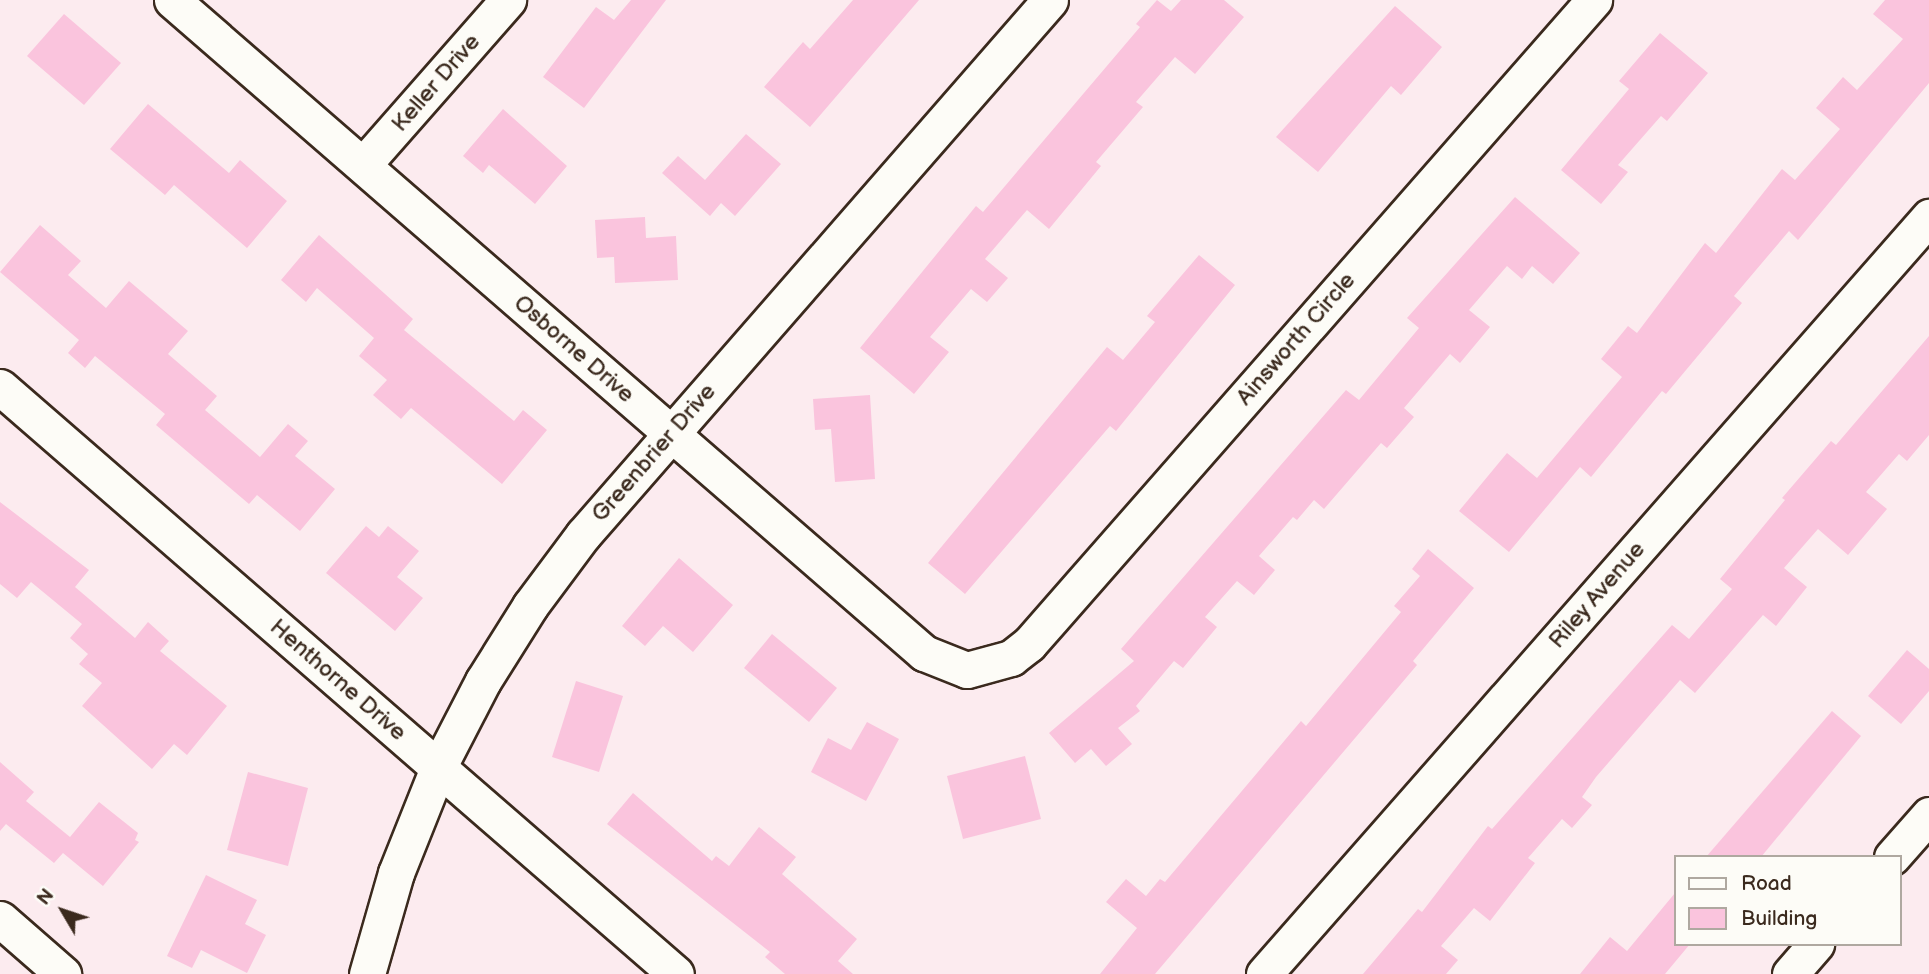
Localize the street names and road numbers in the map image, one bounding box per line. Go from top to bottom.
street label: Keller Drive [386,28,486,138]
street label: Ainsworth Circle [1231,267,1361,411]
street label: Osborne Drive [508,289,640,409]
street label: Greenbrier Drive [586,378,722,528]
street label: Riley Avenue [1543,535,1651,655]
street label: Henthorne Drive [264,613,412,747]

